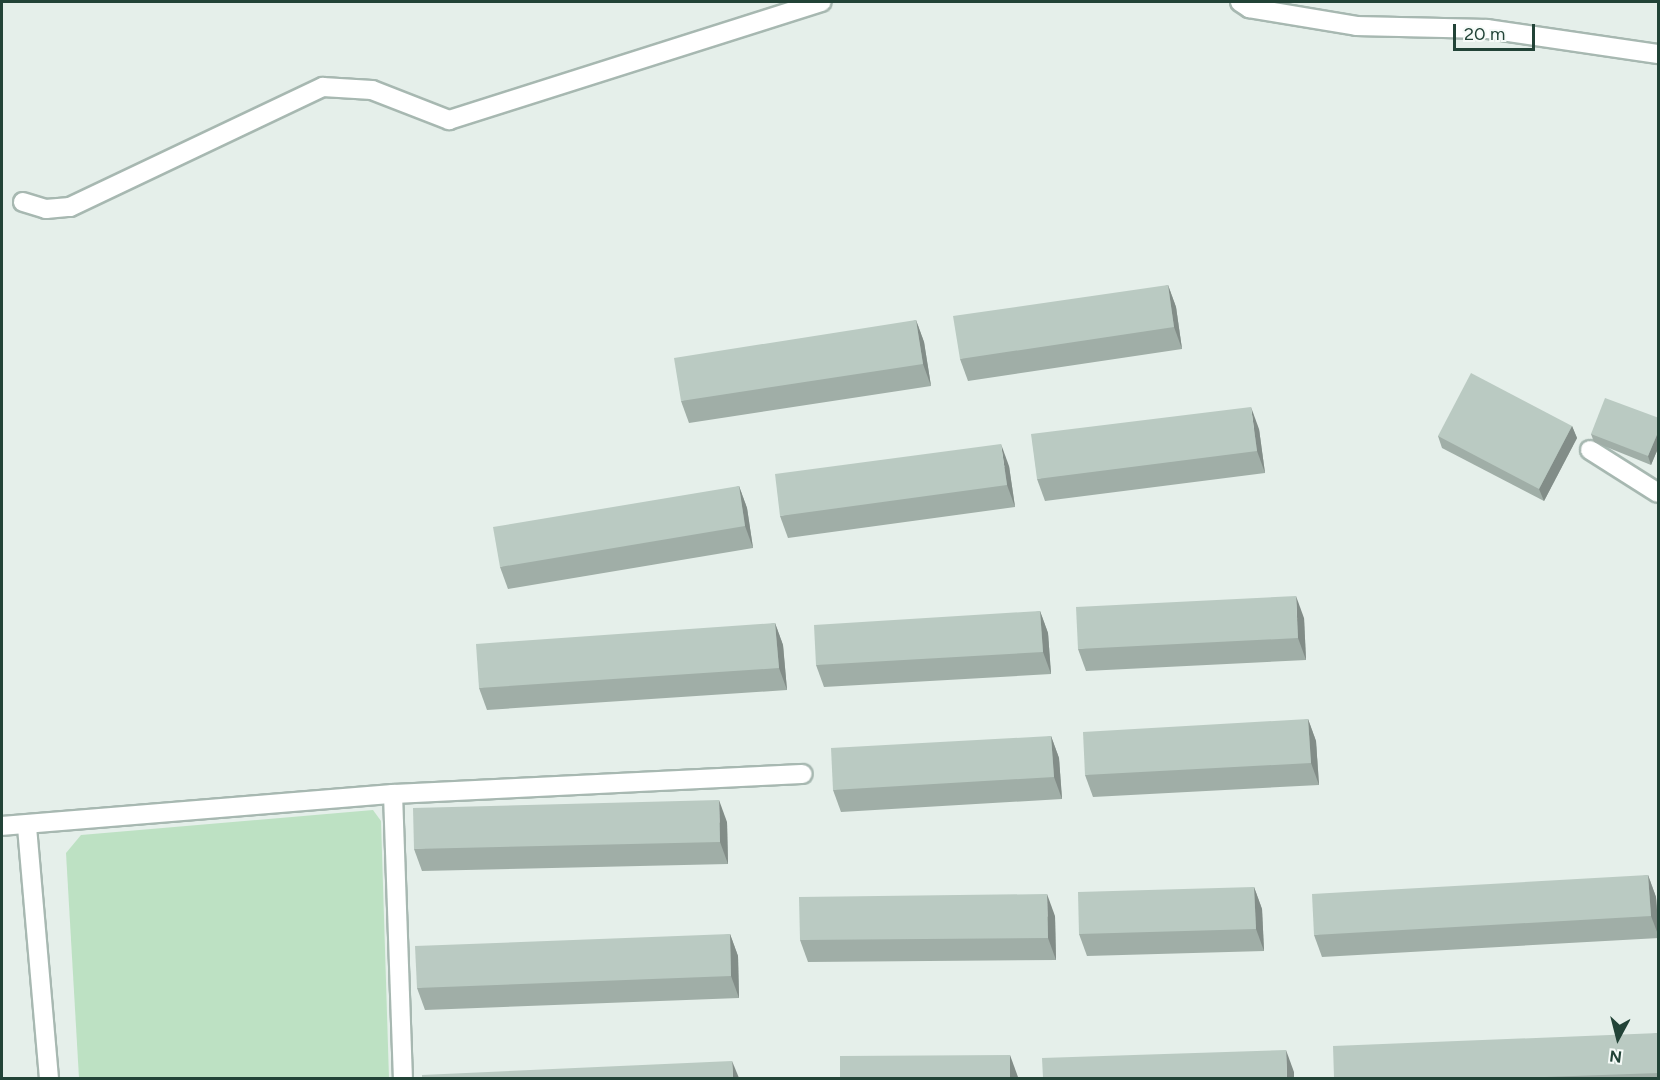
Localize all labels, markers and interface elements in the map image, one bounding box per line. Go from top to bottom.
scale bar [1456,12,1538,50]
text: 20 m [1464,23,1505,45]
north arrow [1588,1008,1648,1068]
text: N [1608,1046,1623,1067]

